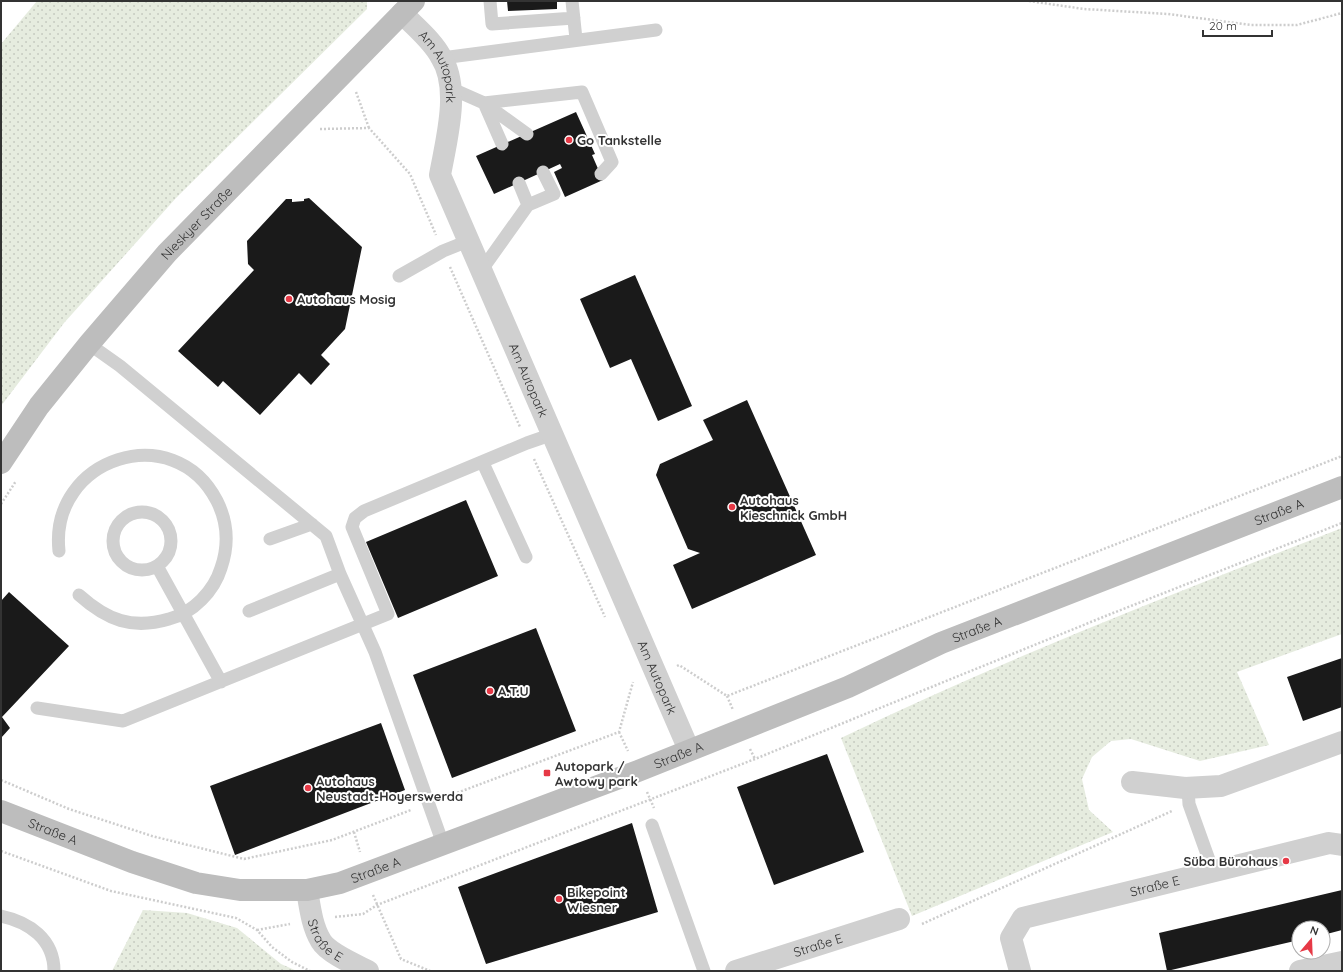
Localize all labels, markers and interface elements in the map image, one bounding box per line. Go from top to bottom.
scale bar [1203,12,1272,38]
text: 20 m [1209,18,1237,33]
street label: Am Autopark [416,27,459,103]
place label: Go Tankstelle [577,132,662,148]
marker: Go Tankstelle [564,135,574,145]
street label: Nieskyer Straße [157,183,236,263]
place label: Autohaus Mosig [297,291,396,307]
marker: Autohaus Mosig [284,294,294,304]
street label: Am Autopark [506,340,552,420]
place label: Autohaus Kieschnick GmbH [740,492,847,523]
street label: Straße A [1252,495,1306,528]
marker: Autohaus Kieschnick GmbH [727,502,737,512]
street label: Straße A [950,612,1004,646]
street label: Am Autopark [634,638,681,717]
place label: A.T.U [498,683,529,699]
marker: A.T.U [485,686,495,696]
street label: Straße A [651,738,706,772]
place label: Autopark / Awtowy park [555,758,638,789]
marker: Autopark / Awtowy park [542,768,552,778]
place label: Autohaus Neustadt-Hoyerswerda [316,773,463,804]
marker: Autohaus Neustadt-Hoyerswerda [303,783,313,793]
street label: Straße A [26,814,81,848]
street label: Straße A [348,853,403,886]
place label: Süba Bürohaus [1183,853,1278,869]
marker: Süba Bürohaus [1281,856,1291,866]
street label: Straße E [1128,872,1181,900]
place label: Bikepoint Wiesner [567,884,626,915]
marker: Bikepoint Wiesner [554,894,564,904]
street label: Straße E [305,917,346,965]
north arrow [1291,920,1331,960]
text: N [1308,923,1320,938]
street label: Straße E [791,930,845,960]

